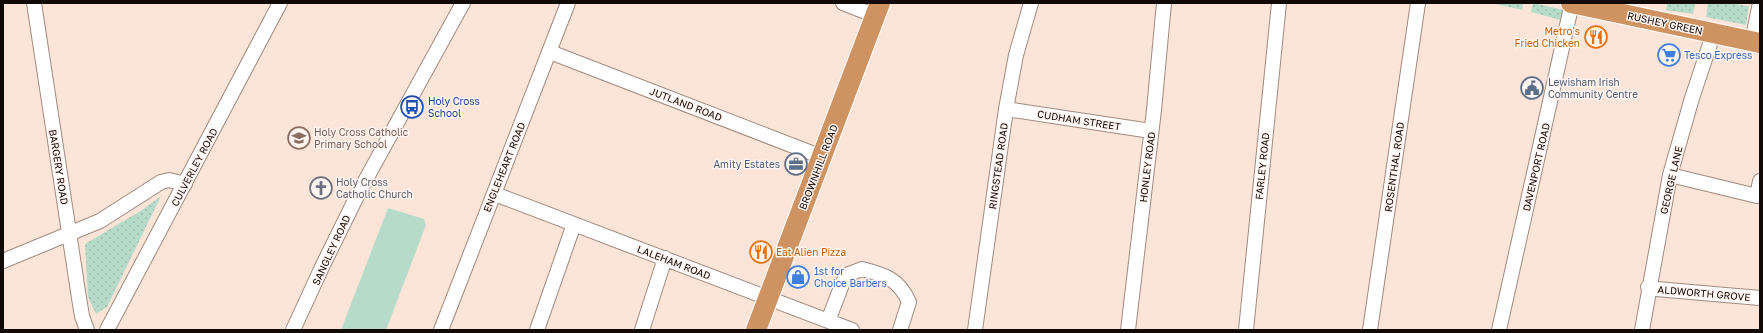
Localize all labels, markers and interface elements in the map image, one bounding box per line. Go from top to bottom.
street label: RUSHEY GREEN [1626,9,1704,37]
restaurant icon: Metro's Fried Chicken [1583,24,1609,50]
place label: Metro's Fried Chicken [1515,25,1580,49]
supermarket icon: Tesco Express [1656,42,1682,68]
place label: Tesco Express [1684,49,1752,61]
public building icon: Lewisham Irish Community Centre [1519,75,1545,101]
place label: Lewisham Irish Community Centre [1548,76,1638,100]
street label: JUTLAND ROAD [648,85,724,123]
bus stop icon: Holy Cross School [399,94,425,120]
place label: Holy Cross School [428,95,480,119]
street label: CUDHAM STREET [1036,107,1122,133]
street label: ENGLEHEART ROAD [480,120,528,214]
street label: ROSENTHAL ROAD [1382,121,1406,213]
street label: RINGSTEAD ROAD [986,122,1010,210]
street label: DAVENPORT ROAD [1520,122,1552,212]
street label: BROWNHILL ROAD [796,123,840,211]
school or university icon: Holy Cross Catholic Primary School [286,125,312,151]
street label: CULVERLEY ROAD [168,126,220,208]
place label: Holy Cross Catholic Primary School [314,126,409,150]
street label: BARGERY ROAD [47,128,71,206]
street label: HONLEY ROAD [1137,131,1157,203]
street label: FARLEY ROAD [1253,132,1271,200]
street label: GEORGE LANE [1657,145,1685,215]
office icon: Amity Estates [783,151,809,177]
place label: Amity Estates [713,158,780,170]
church icon: Holy Cross Catholic Church [308,175,334,201]
place label: Holy Cross Catholic Church [336,176,413,200]
street label: SANGLEY ROAD [309,213,353,287]
restaurant icon: Eat Alien Pizza [748,239,774,265]
street label: LALEHAM ROAD [636,242,712,282]
place label: Eat Alien Pizza [776,246,846,258]
shop icon: 1st for Choice Barbers [785,264,811,290]
place label: 1st for Choice Barbers [814,265,887,289]
street label: ALDWORTH GROVE [1657,283,1751,303]

